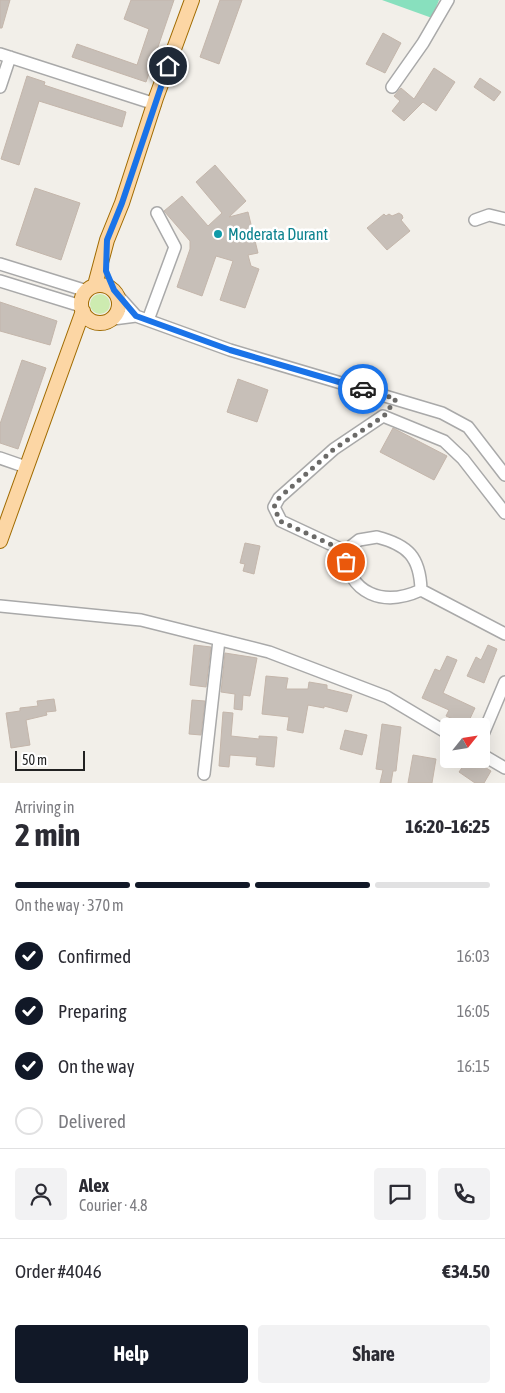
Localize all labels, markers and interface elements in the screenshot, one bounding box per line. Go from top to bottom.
pin [147,45,189,87]
icon: home [154,52,182,80]
place label: Moderata Durant [228,225,328,243]
marker: Moderata Durant [212,228,224,240]
courier [338,364,388,414]
icon: car [349,375,377,403]
pin [325,541,367,583]
icon: bag [332,548,360,576]
north arrow [440,718,490,768]
map controls [440,718,490,768]
scale bar [15,748,85,771]
text: 50 m [22,752,47,768]
text: Arriving in [15,798,75,816]
text: 16:20–16:25 [405,815,490,837]
text: 2 min [15,816,80,853]
text: On the way · 370 m [15,896,124,914]
icon: check [15,942,43,970]
text: Confirmed [58,945,131,967]
text: 16:03 [457,947,490,965]
icon: check [15,997,43,1025]
text: Preparing [58,1000,127,1022]
text: 16:05 [457,1002,490,1020]
icon: check [15,1052,43,1080]
text: On the way [58,1055,135,1077]
text: 16:15 [457,1057,490,1075]
text: Delivered [58,1110,126,1132]
button: person [15,1168,67,1220]
button: chat [374,1168,426,1220]
button: phone [438,1168,490,1220]
text: Alex [79,1174,109,1196]
text: Courier · 4.8 [79,1196,148,1214]
text: Order #4046 [15,1260,102,1282]
text: €34.50 [442,1260,490,1282]
button: Help [15,1325,248,1383]
button: Share [258,1325,490,1383]

